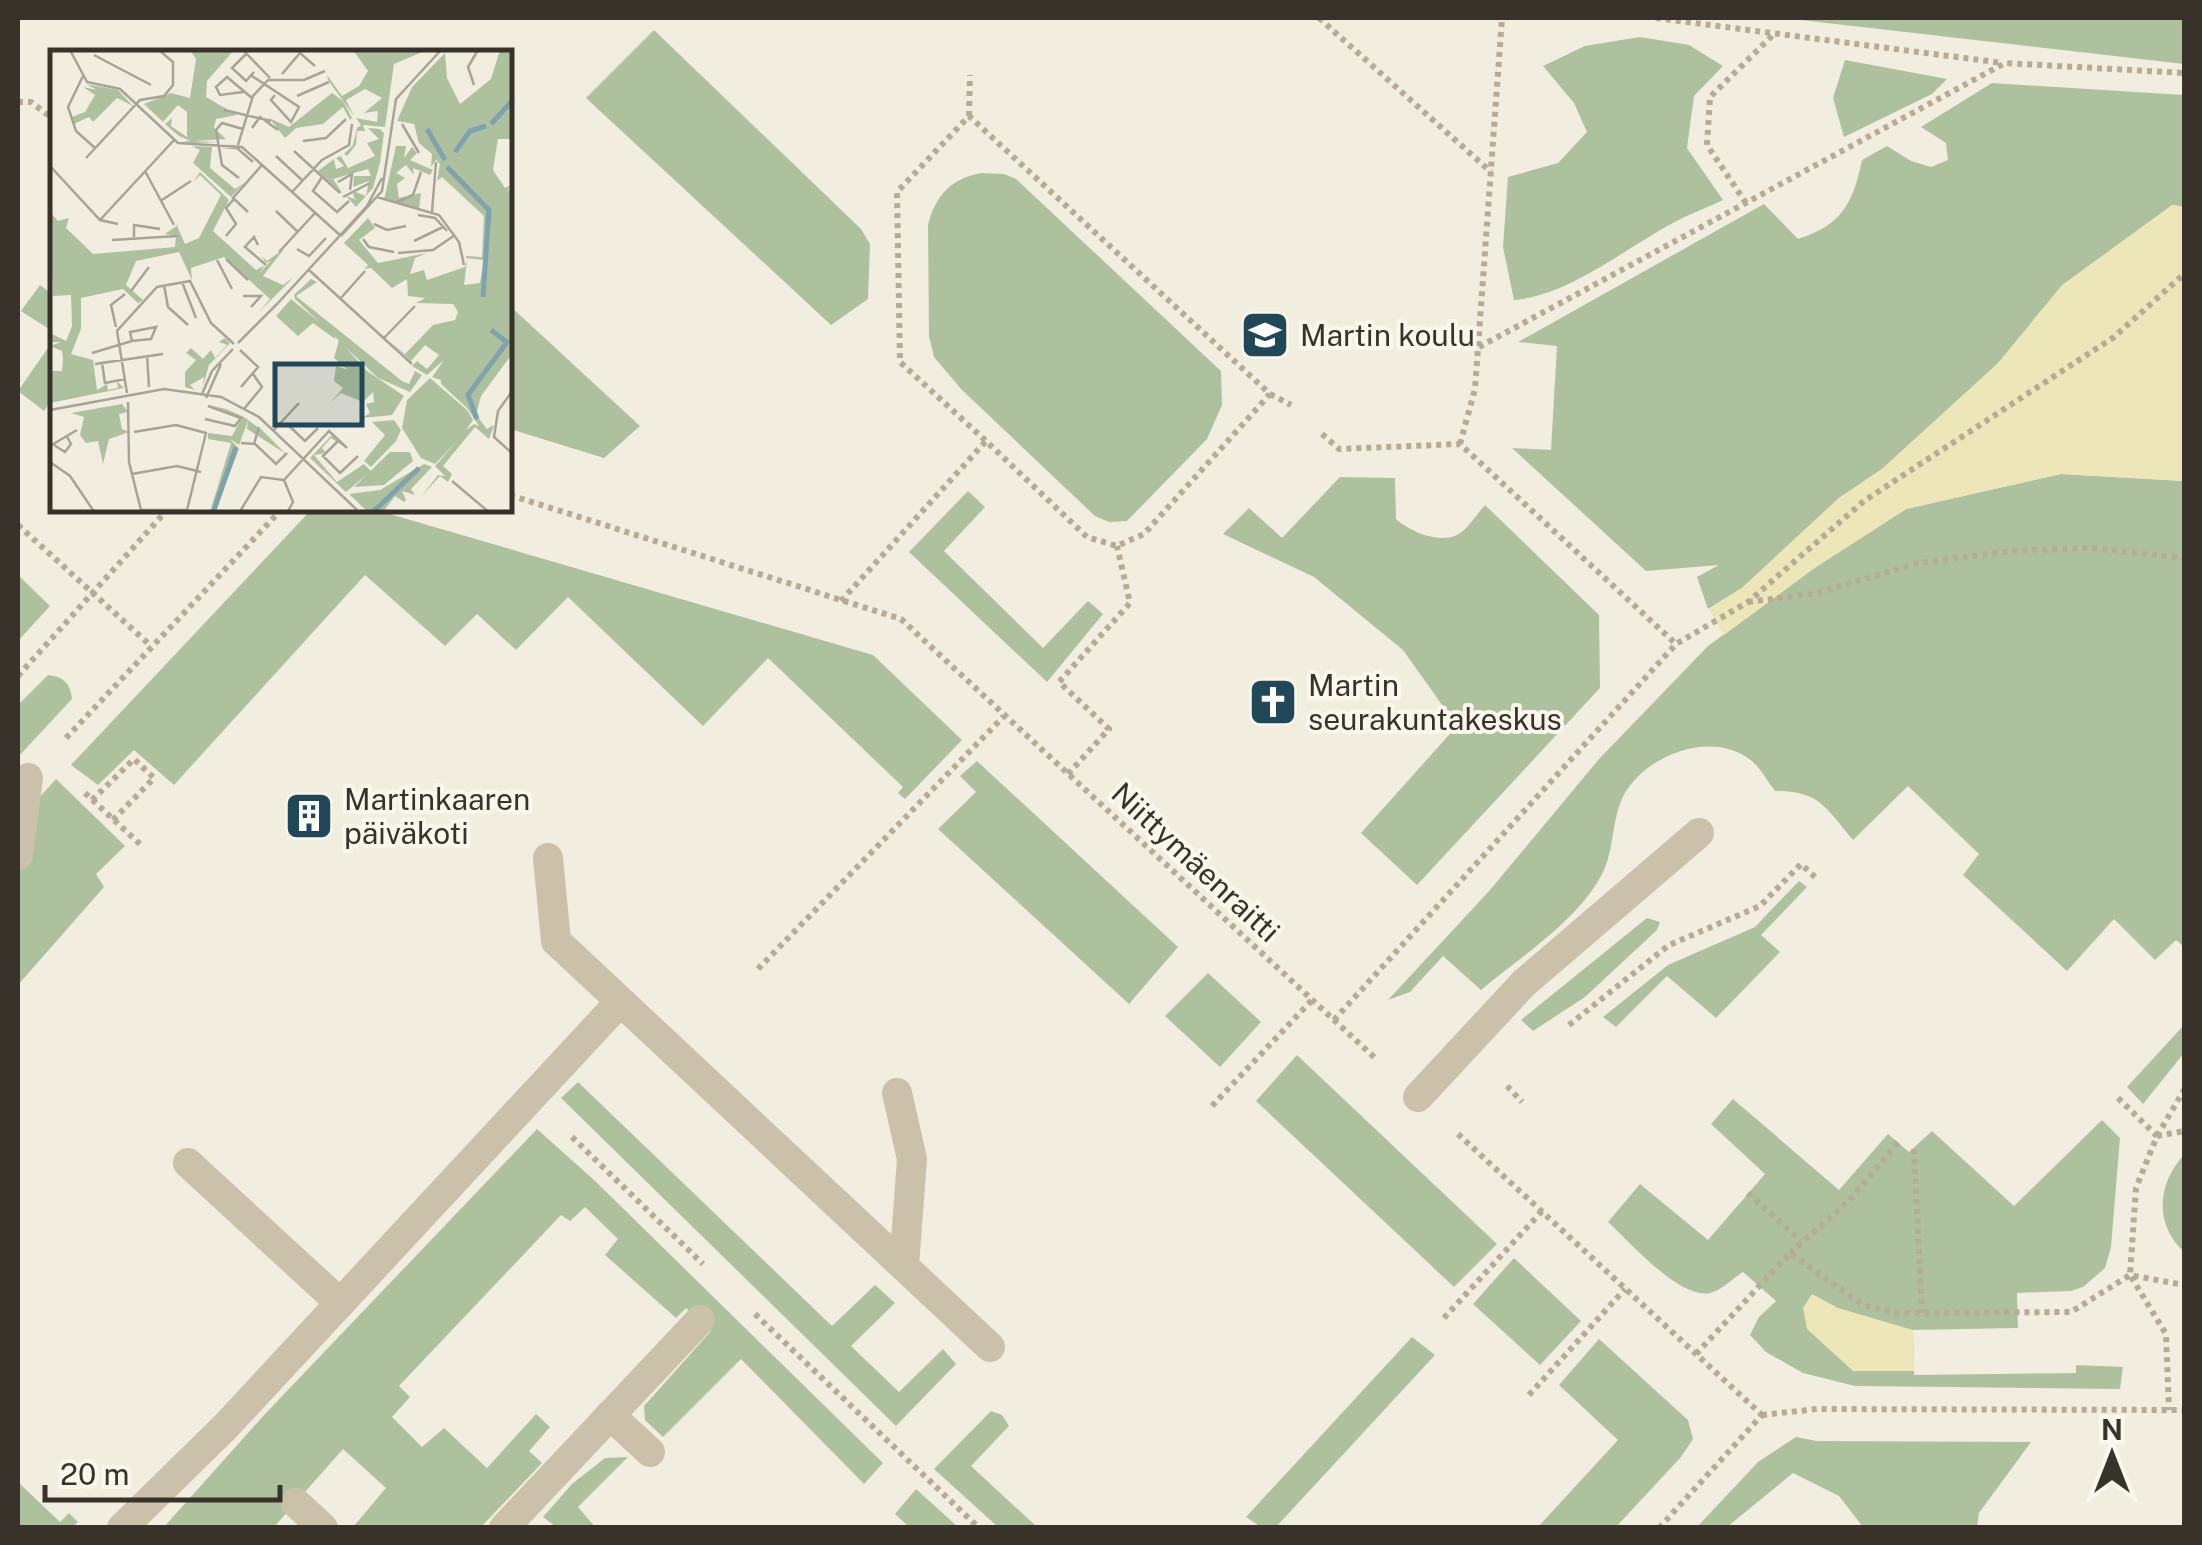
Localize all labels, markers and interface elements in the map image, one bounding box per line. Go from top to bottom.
inset map [50,50,512,512]
school or university icon: Martin koulu [1239,309,1291,361]
place label: Martin koulu [1300,317,1475,353]
place label: Martin seurakuntakeskus [1308,667,1562,737]
church icon: Martin seurakuntakeskus [1247,676,1299,728]
street label: Niittymäenraitti [1104,775,1288,949]
place label: Martinkaaren päiväkoti [344,781,530,851]
building icon: Martinkaaren päiväkoti [283,790,335,842]
north arrow [2062,1405,2162,1505]
text: N [2101,1413,2123,1446]
scale bar [45,1440,280,1502]
text: 20 m [60,1456,129,1492]

